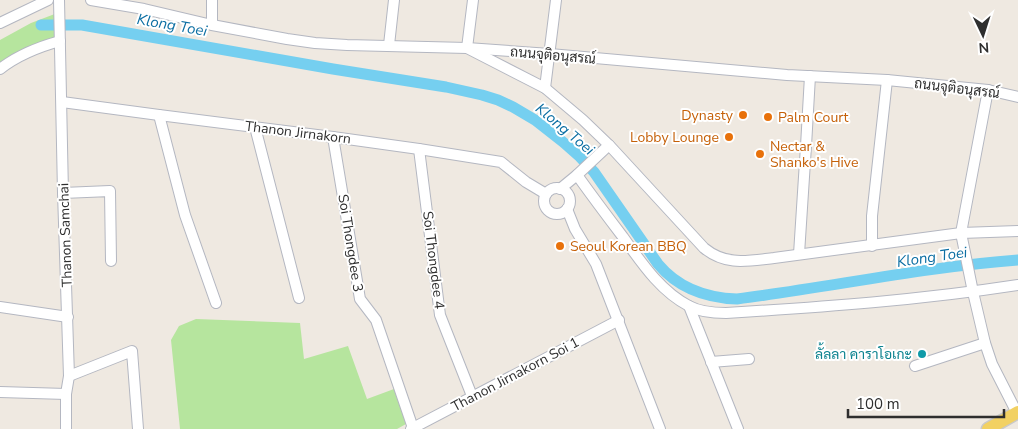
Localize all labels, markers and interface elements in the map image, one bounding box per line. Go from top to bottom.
water label: Klong Toei [135,9,209,41]
north arrow [958,10,1008,60]
text: N [978,38,990,57]
street label: ถนนจุติอนุสรณ์ [509,42,597,69]
street label: ถนนจุติอนุสรณ์ [913,74,1001,103]
water label: Klong Toei [531,99,599,160]
place label: Dynasty [681,106,734,125]
place label: Palm Court [778,108,849,127]
marker: Dynasty [737,109,749,121]
marker: Palm Court [762,111,774,123]
street label: Thanon Jirnakorn [244,117,352,148]
place label: Lobby Lounge [630,128,719,147]
marker: Lobby Lounge [723,131,735,143]
place label: Nectar & Shanko's Hive [770,137,858,172]
marker: Nectar & Shanko's Hive [754,148,766,160]
street label: Thanon Samchai [54,183,77,287]
street label: Soi Thongdee 3 [333,193,368,293]
street label: Soi Thongdee 4 [418,210,449,310]
place label: Seoul Korean BBQ [570,237,687,256]
marker: Seoul Korean BBQ [554,240,566,252]
water label: Klong Toei [895,242,969,272]
street label: Thanon Jirnakorn Soi 1 [448,333,582,416]
place label: ลั้ลลา คาราโอเกะ [815,342,912,364]
marker: ลั้ลลา คาราโอเกะ [916,348,928,360]
scale bar [848,386,1004,418]
text: 100 m [856,394,900,414]

